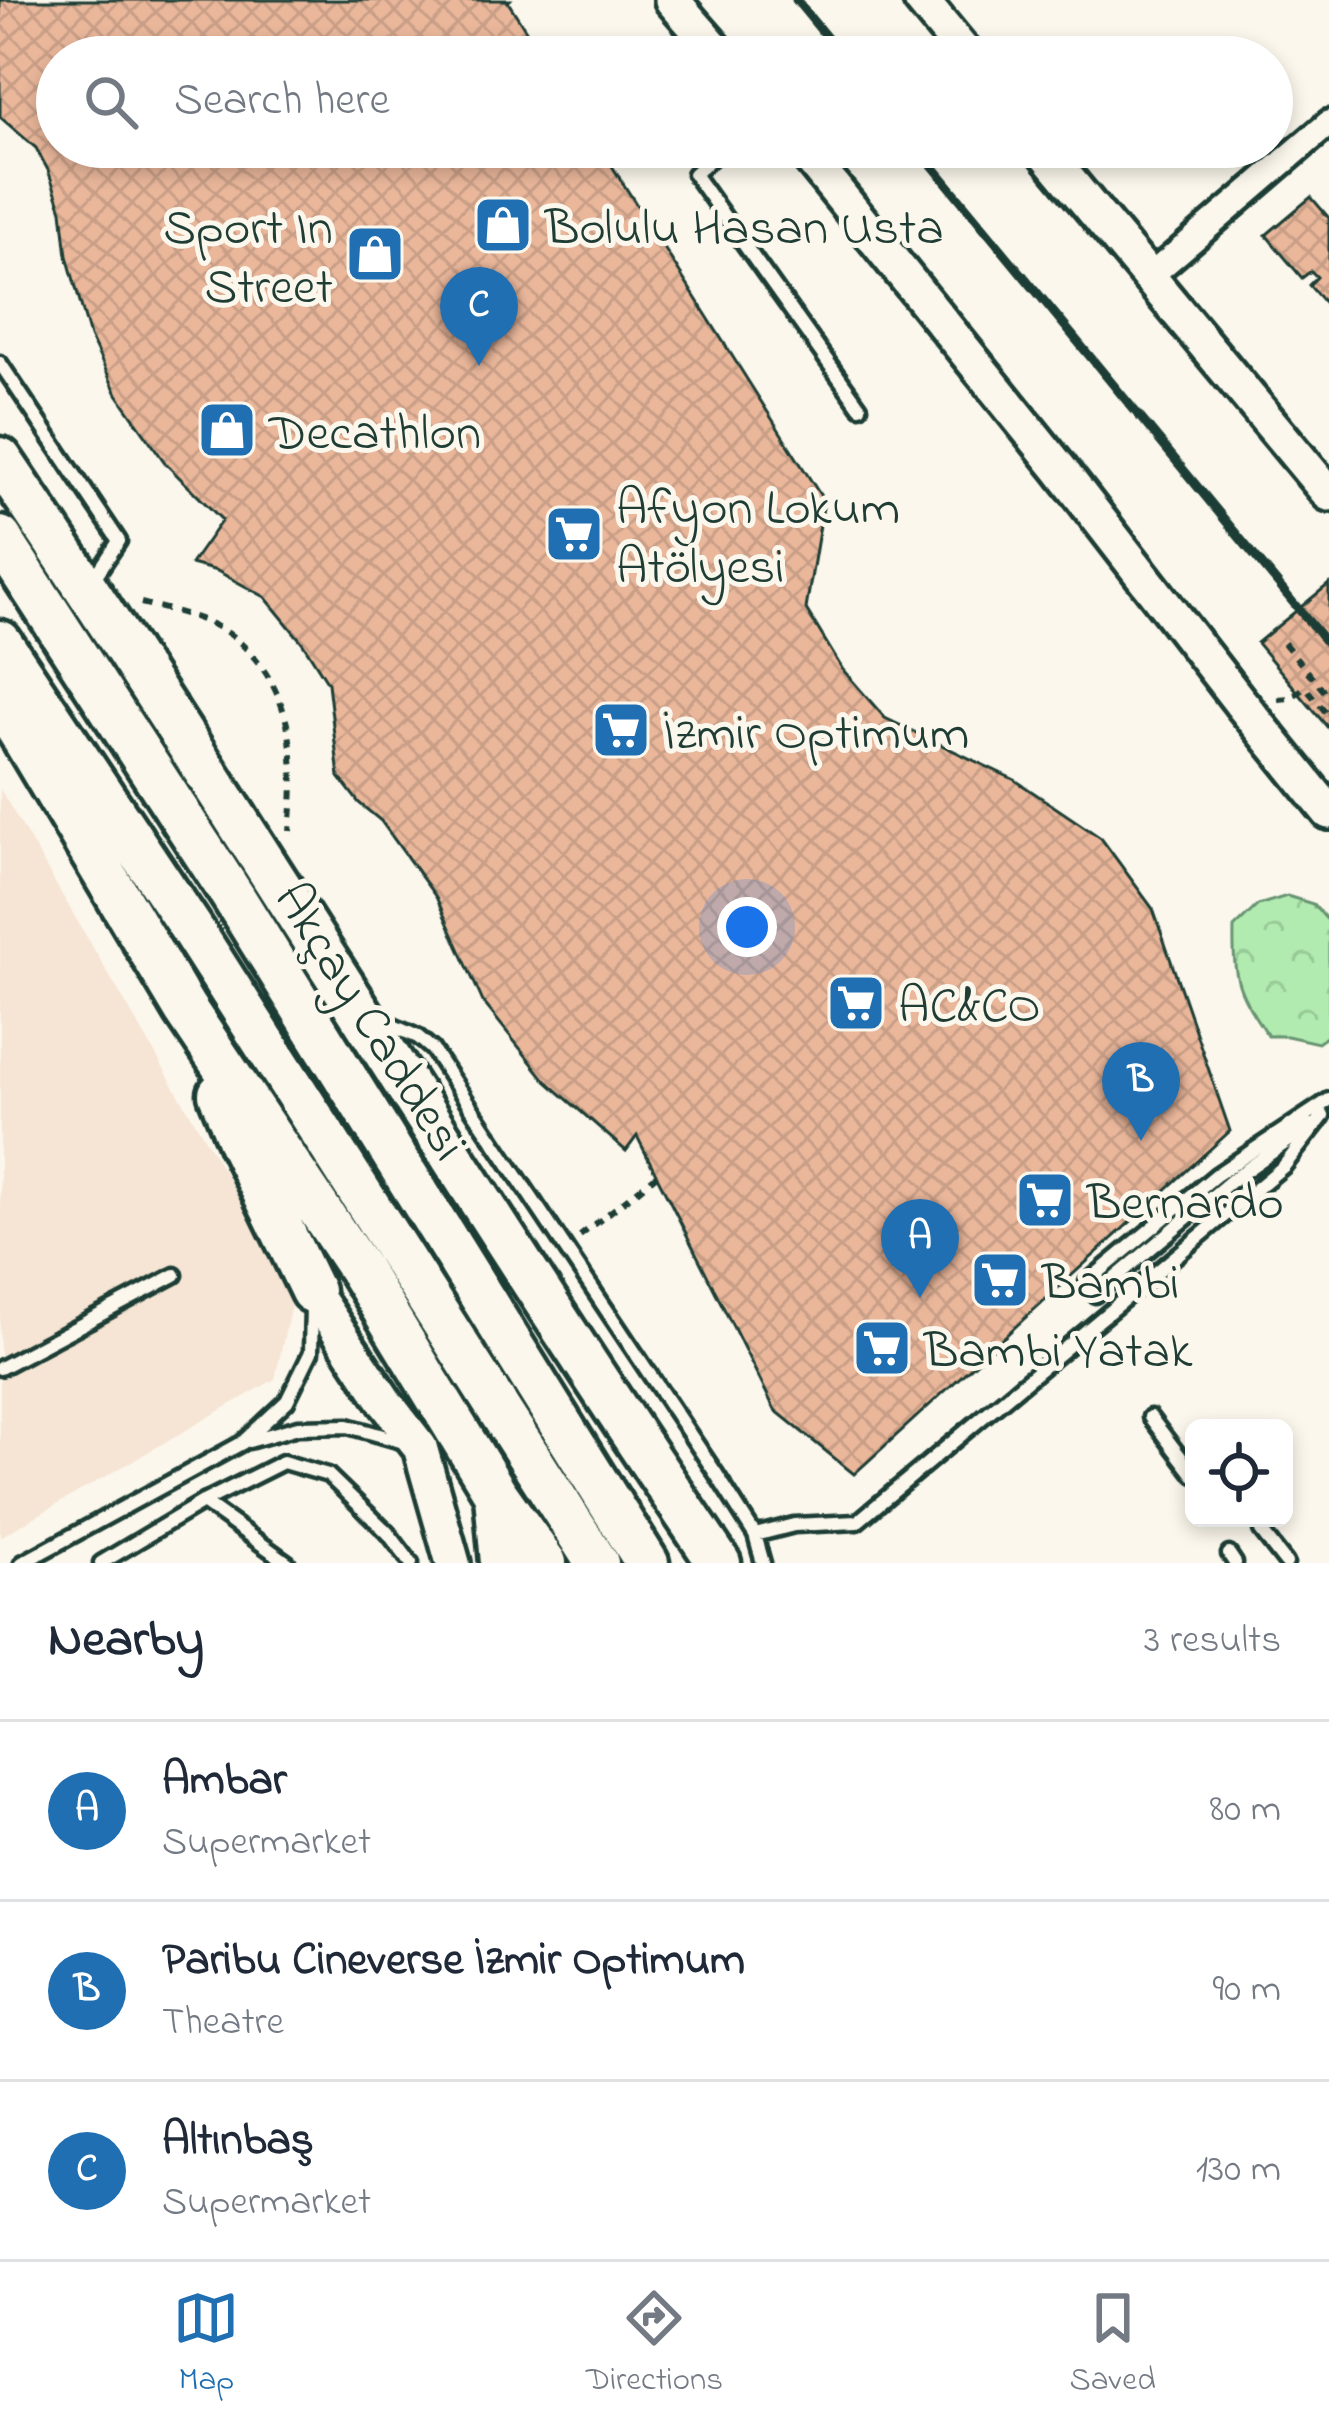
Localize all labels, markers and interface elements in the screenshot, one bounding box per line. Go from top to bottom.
search box [36,36,1293,168]
icon: search [78,69,144,135]
text: Search here [174,69,390,135]
place label: Sport In Street [163,193,333,327]
place label: Bolulu Hasan Usta [543,193,944,268]
shop icon: Bolulu Hasan Usta [472,194,534,256]
shop icon: Sport In Street [344,223,406,285]
pin: C [440,267,518,366]
place label: Decathlon [267,398,481,473]
shop icon: Decathlon [196,399,258,461]
place label: Afyon Lokum Atölyesi [616,473,900,607]
supermarket icon: Afyon Lokum Atölyesi [543,503,605,565]
place label: İzmir Optimum [663,698,969,773]
supermarket icon: İzmir Optimum [590,699,652,761]
street label: Akçay Caddesi [253,869,484,1177]
your location [717,897,777,957]
place label: AC&CO [898,971,1041,1046]
supermarket icon: AC&CO [825,972,887,1034]
pin: B [1102,1042,1180,1141]
place label: Bernardo [1085,1168,1284,1243]
supermarket icon: Bernardo [1014,1169,1076,1231]
pin: A [881,1199,959,1298]
place label: Bambi [1040,1248,1180,1323]
supermarket icon: Bambi [969,1249,1031,1311]
place label: Bambi Yatak [922,1316,1193,1391]
supermarket icon: Bambi Yatak [851,1317,913,1379]
map controls [1185,1419,1293,1527]
button: locate [1185,1419,1293,1527]
text: Nearby [48,1604,204,1679]
text: 3 results [1144,1613,1281,1670]
text: Ambar [162,1749,287,1815]
text: A [75,1782,99,1839]
text: 80 m [1210,1782,1281,1839]
text: Supermarket [162,1815,371,1872]
text: Paribu Cineverse İzmir Optimum [162,1929,745,1995]
text: B [74,1962,100,2019]
text: 90 m [1212,1962,1281,2019]
text: Theatre [162,1995,284,2052]
text: Altınbaş [162,2109,314,2175]
text: C [76,2142,98,2199]
text: 130 m [1196,2142,1281,2199]
text: Supermarket [162,2175,371,2232]
tab: Map [173,2285,239,2405]
tab: Directions [586,2285,723,2405]
tab: Saved [1070,2285,1156,2405]

